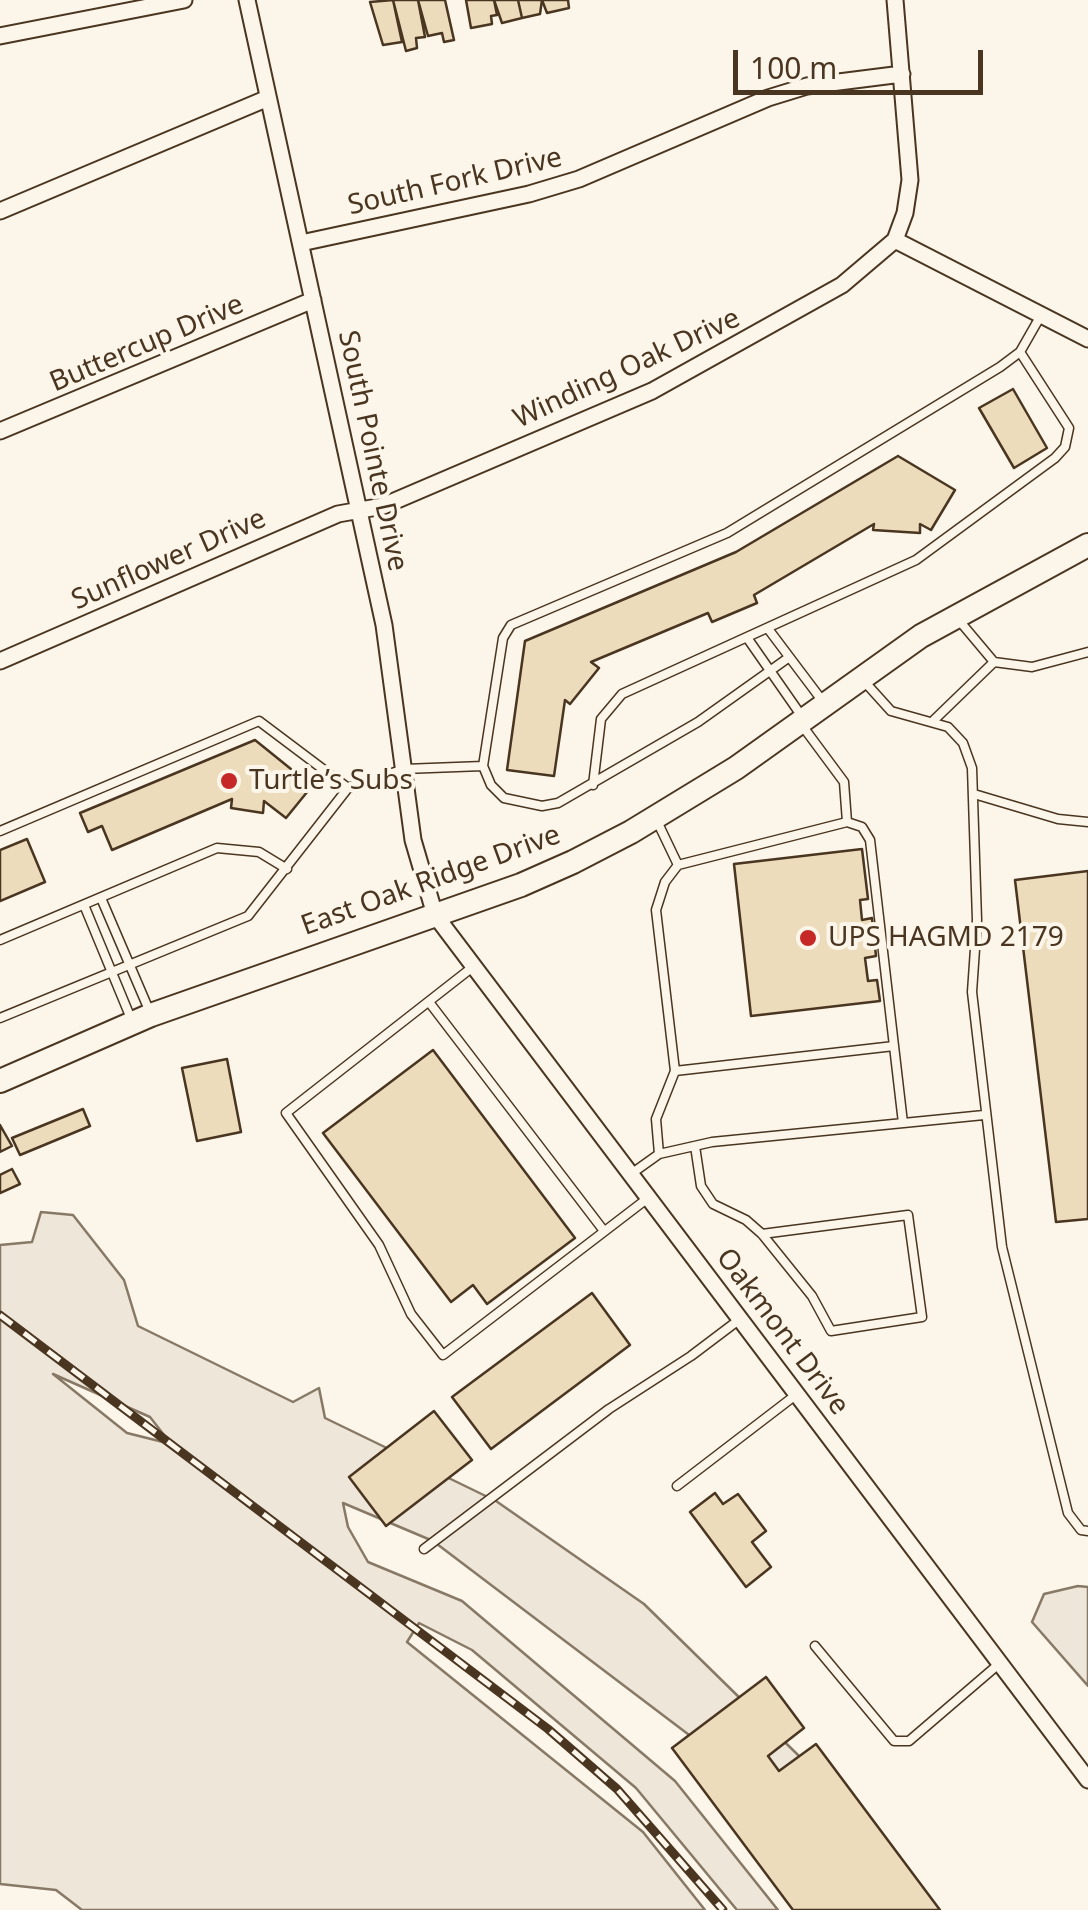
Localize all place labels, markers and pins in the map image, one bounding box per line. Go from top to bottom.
place label: Turtle’s Subs [249,764,413,798]
marker: Turtle’s Subs [218,770,240,792]
place label: UPS HAGMD 2179 [828,921,1064,955]
marker: UPS HAGMD 2179 [797,927,819,949]

